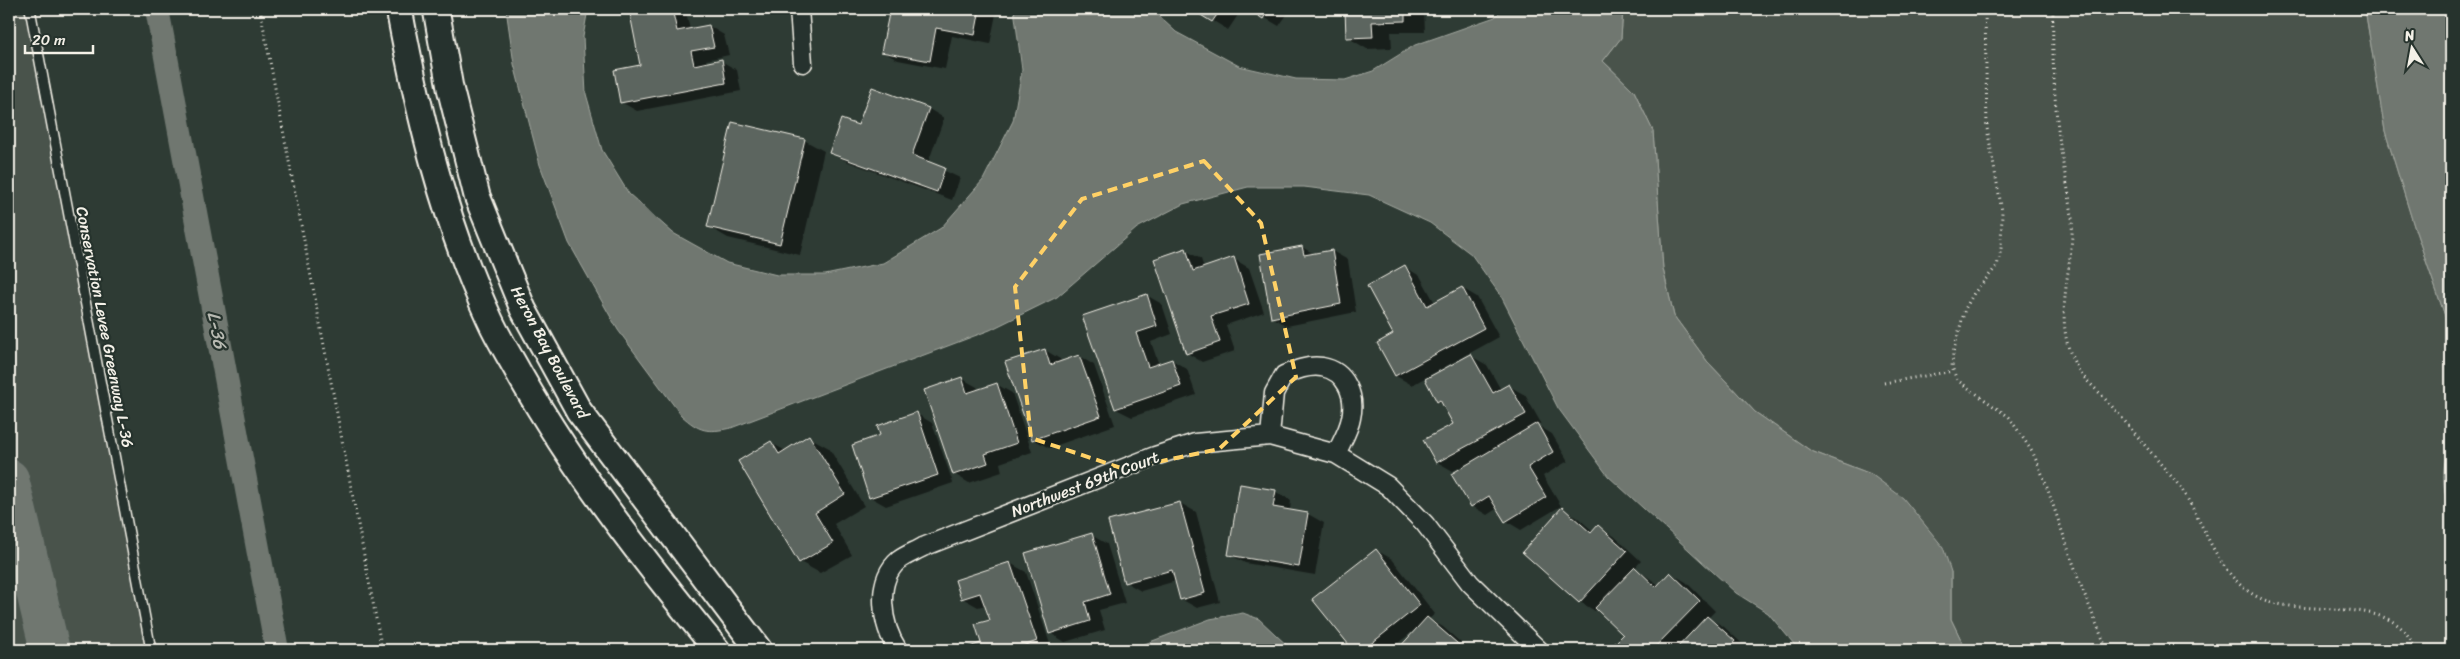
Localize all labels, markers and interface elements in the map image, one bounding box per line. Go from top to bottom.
scale bar [25,22,92,54]
north arrow [2388,22,2438,72]
text: N [2401,22,2417,49]
text: 20 m [32,27,66,53]
street label: Conservation Levee Greenway L-36 [67,204,143,450]
street label: Heron Bay Boulevard [503,280,598,425]
water label: L-36 [198,309,237,353]
street label: Northwest 69th Court [1006,442,1164,526]

